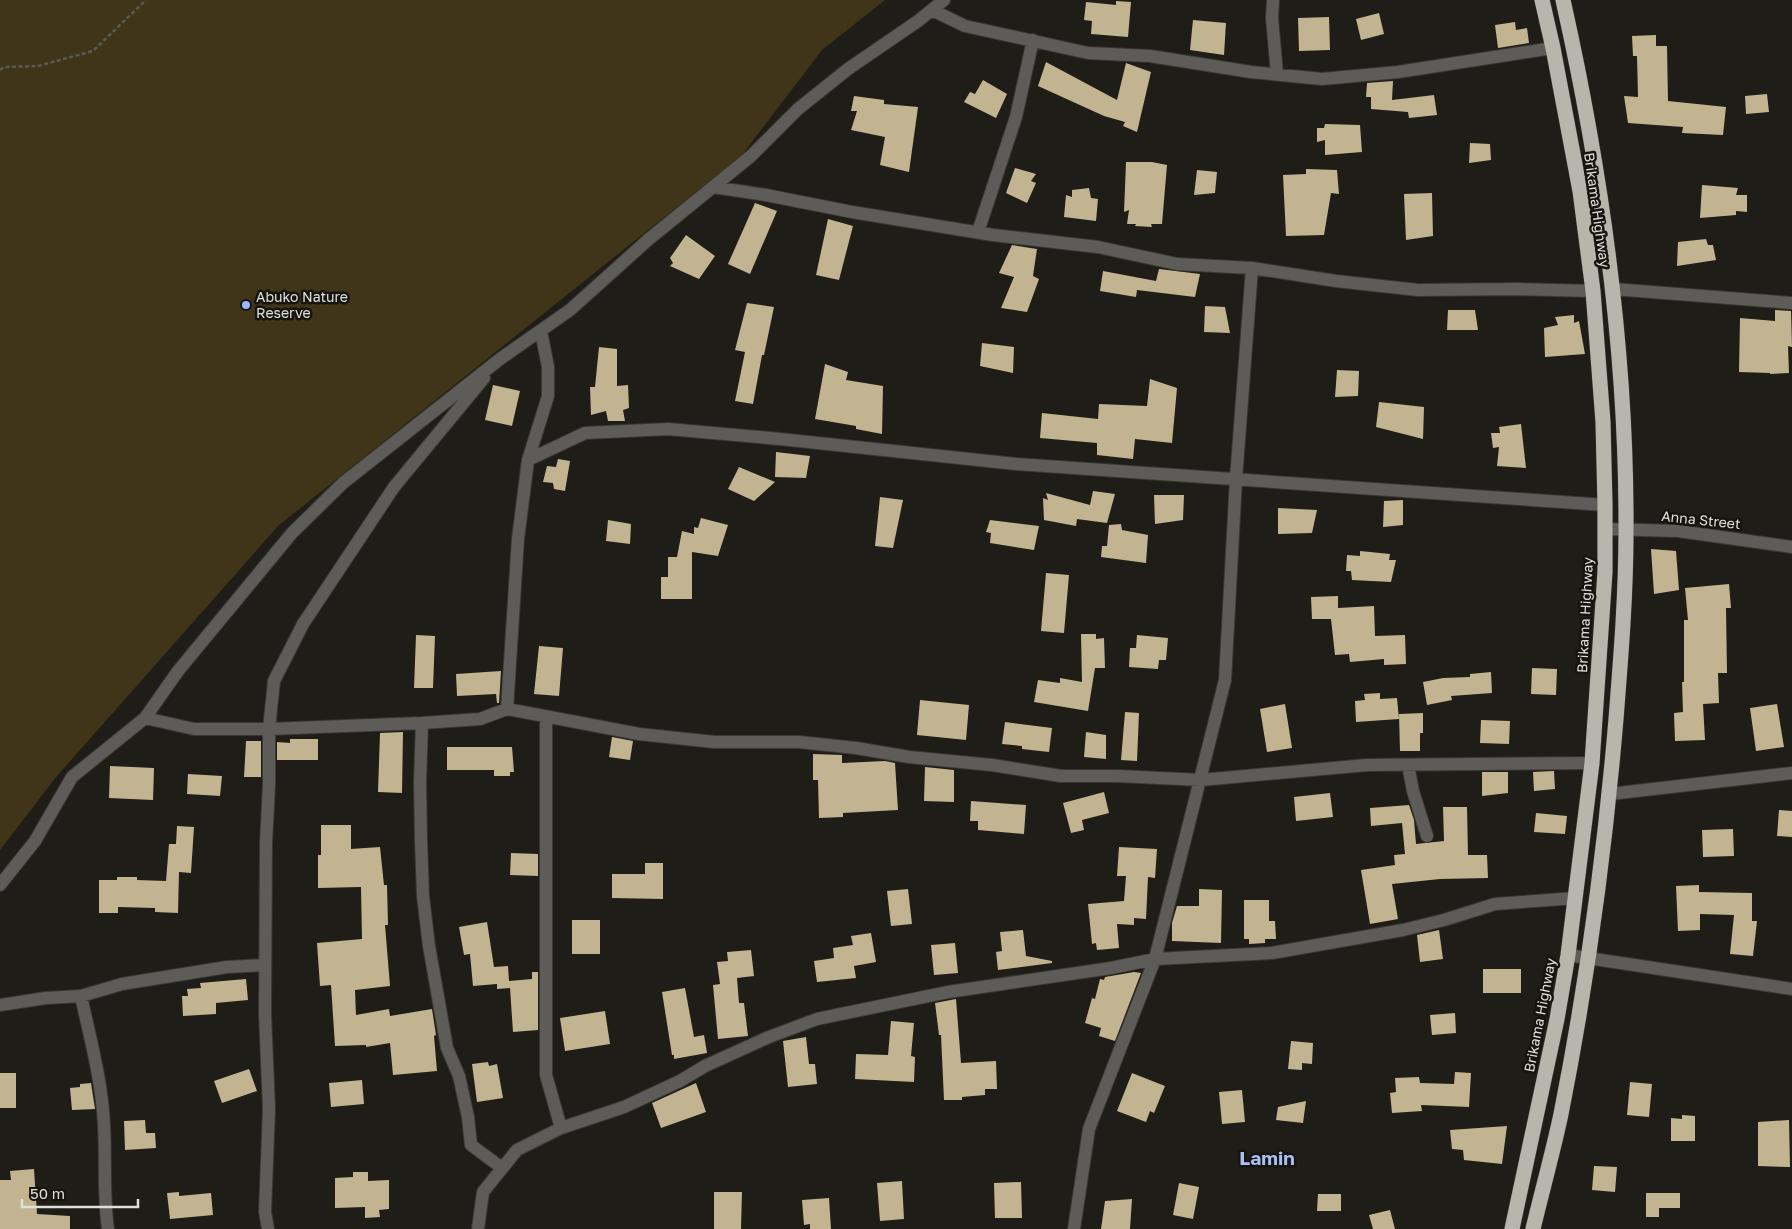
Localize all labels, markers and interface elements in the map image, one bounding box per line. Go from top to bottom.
street label: Brikama Highway [1581,151,1614,269]
place label: Abuko Nature Reserve [256,288,348,321]
marker: Abuko Nature Reserve [240,299,252,311]
street label: Anna Street [1661,507,1741,532]
street label: Brikama Highway [1573,556,1596,673]
street label: Brikama Highway [1520,956,1559,1073]
district label: Lamin [1239,1146,1295,1169]
scale bar [22,1176,139,1208]
text: 50 m [30,1184,65,1202]

